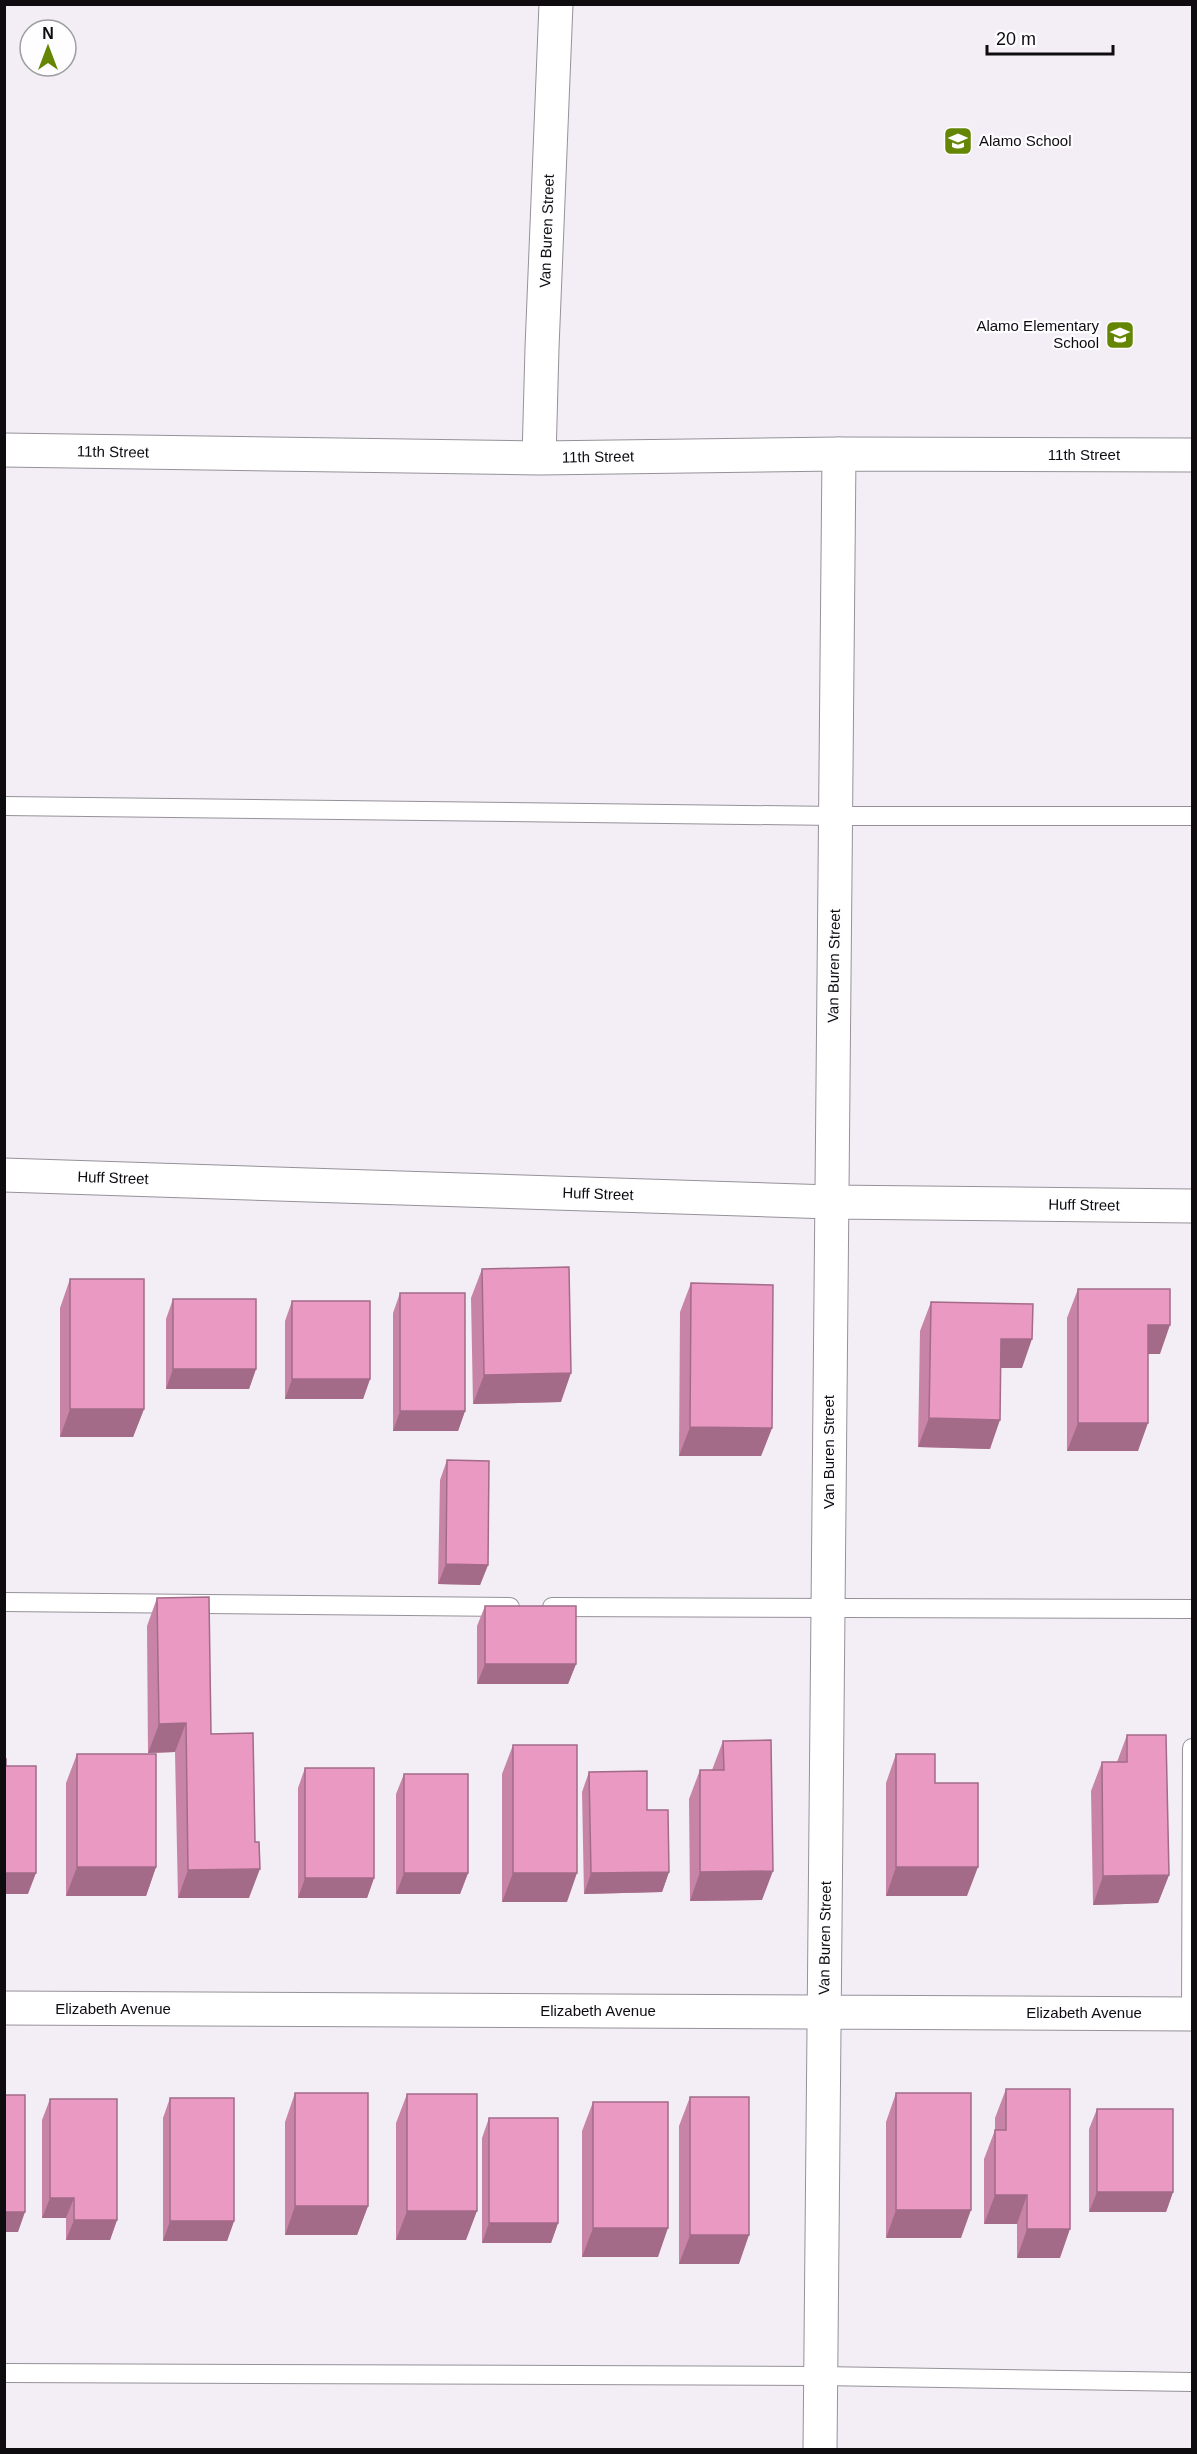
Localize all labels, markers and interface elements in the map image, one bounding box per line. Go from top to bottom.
north arrow [18,18,78,78]
scale bar [987,18,1113,56]
text: N [42,25,54,42]
text: 20 m [996,29,1036,49]
school or university icon: Alamo School [942,125,974,157]
place label: Alamo School [979,132,1072,149]
street label: Van Buren Street [536,173,557,288]
place label: Alamo Elementary School [976,317,1099,351]
school or university icon: Alamo Elementary School [1104,319,1136,351]
street label: 11th Street [77,442,150,461]
street label: 11th Street [1048,446,1121,463]
street label: 11th Street [562,447,635,466]
street label: Van Buren Street [824,908,843,1023]
street label: Huff Street [77,1168,150,1187]
street label: Huff Street [562,1184,635,1203]
street label: Huff Street [1048,1195,1121,1214]
street label: Van Buren Street [820,1394,837,1509]
street label: Van Buren Street [815,1880,834,1995]
street label: Elizabeth Avenue [55,2000,171,2017]
street label: Elizabeth Avenue [540,2002,656,2019]
street label: Elizabeth Avenue [1026,2004,1142,2021]

